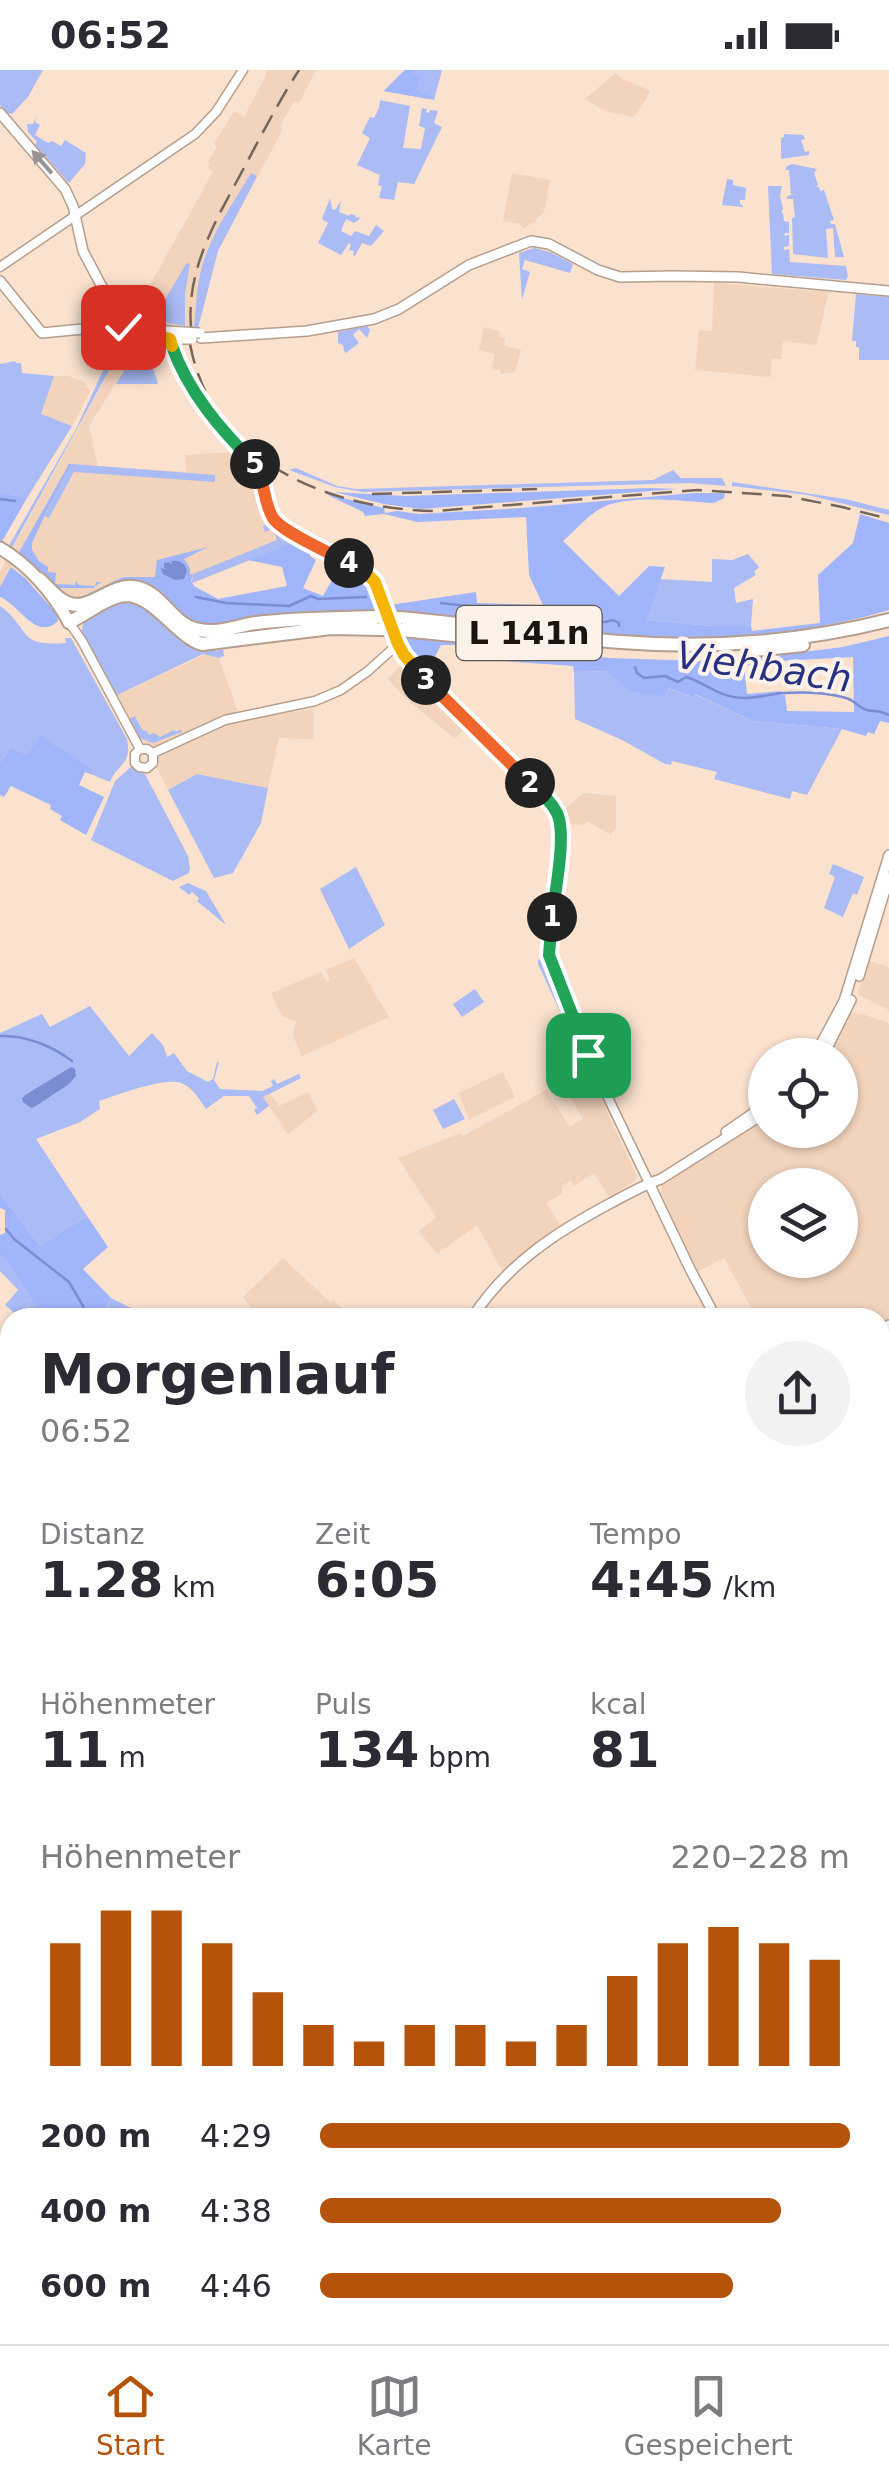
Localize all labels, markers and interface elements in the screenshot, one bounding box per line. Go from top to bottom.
text: 06:52 [50,13,171,57]
one-way arrow [32,150,54,175]
pin [81,285,166,370]
icon: check [96,300,151,355]
pin: 5 [230,439,280,489]
text: 5 [245,447,265,480]
pin: 4 [324,538,374,588]
text: 4 [339,546,359,579]
road number: L 141n [456,606,602,660]
water label: Viehbach [674,633,854,701]
pin: 3 [401,655,451,705]
text: 3 [416,663,436,696]
pin: 2 [505,758,555,808]
text: 2 [520,766,540,799]
pin: 1 [527,892,577,942]
text: 1 [542,900,562,933]
pin [546,1013,631,1098]
icon: arrive [561,1028,616,1083]
map controls [748,1038,858,1278]
button: locate [748,1038,858,1148]
button: layers [748,1168,858,1278]
button: share [745,1341,850,1446]
text: Morgenlauf [40,1342,395,1406]
text: 06:52 [40,1412,132,1450]
text: Distanz [40,1518,145,1551]
text: Zeit [315,1518,370,1551]
text: Tempo [590,1518,682,1551]
text: 1.28 [40,1551,163,1609]
text: 6:05 [315,1551,439,1609]
text: 4:45 [590,1551,714,1609]
text: km [163,1571,216,1604]
text: /km [714,1571,776,1604]
text: Höhenmeter [40,1688,215,1721]
text: Puls [315,1688,372,1721]
text: kcal [590,1688,647,1721]
text: 11 [40,1721,110,1779]
text: 134 [315,1721,419,1779]
text: 81 [590,1721,660,1779]
text: m [110,1741,146,1774]
text: bpm [419,1741,491,1774]
text: Höhenmeter [40,1838,240,1876]
text: 220–228 m [671,1838,850,1876]
text: 200 m [40,2117,151,2155]
text: 4:29 [200,2117,272,2155]
text: 400 m [40,2192,151,2230]
text: 4:38 [200,2192,272,2230]
text: 600 m [40,2267,151,2305]
text: 4:46 [200,2267,272,2305]
tab: Start [96,2369,165,2462]
tab: Karte [357,2369,431,2462]
tab: Gespeichert [624,2369,793,2462]

